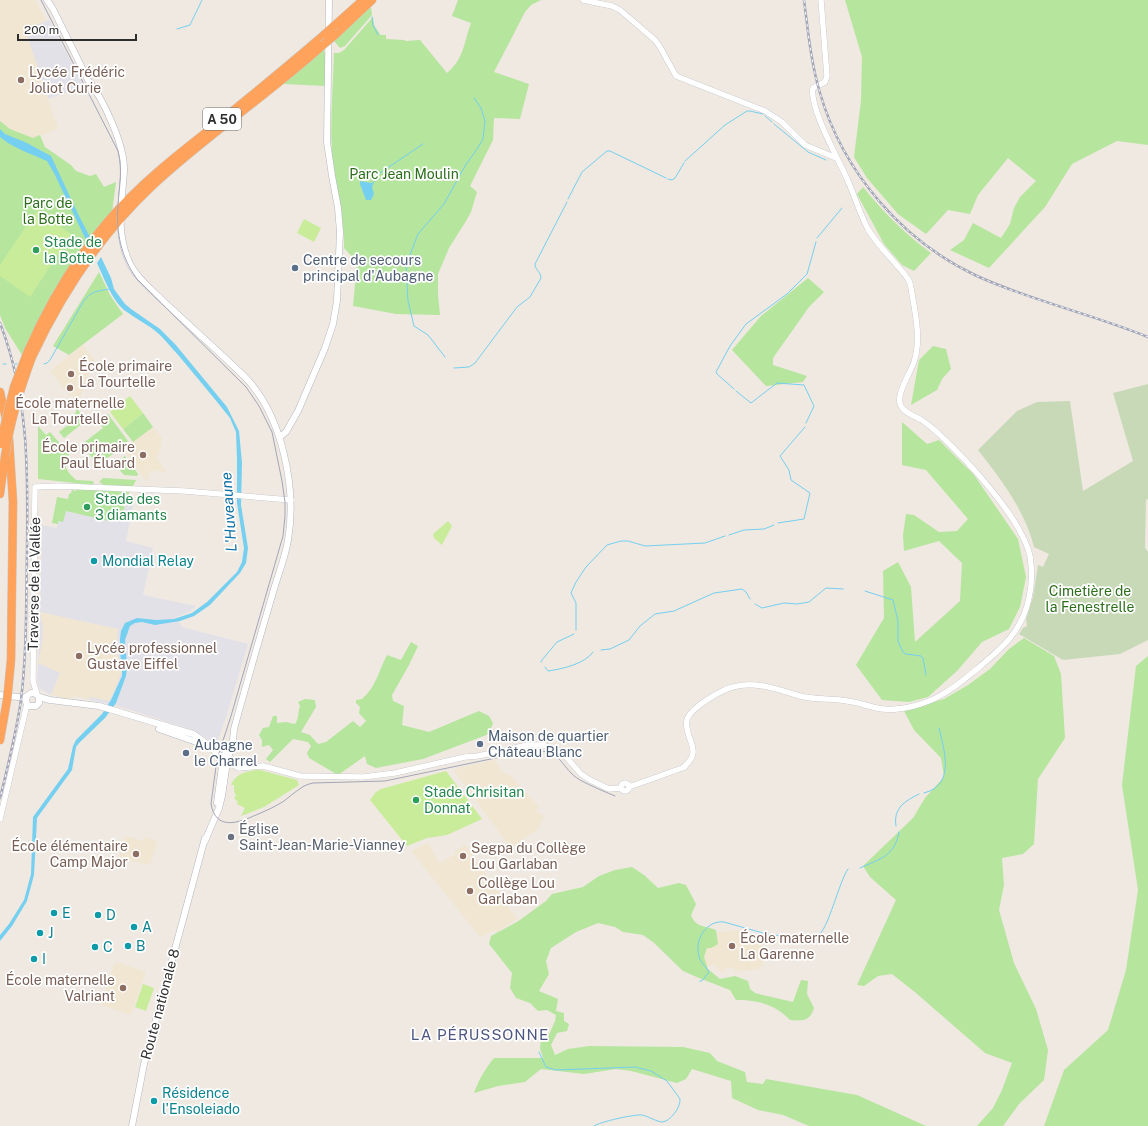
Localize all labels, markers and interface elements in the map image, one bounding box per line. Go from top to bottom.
scale bar [18,16,136,42]
text: 200 m [24,23,59,37]
place label: Lycée Frédéric Joliot Curie [29,64,125,96]
marker: Lycée Frédéric Joliot Curie [16,75,26,85]
road number: A 50 [203,108,241,130]
park label: Parc Jean Moulin [349,166,459,182]
park label: Parc de la Botte [23,195,73,227]
place label: Stade de la Botte [44,234,102,266]
marker: Stade de la Botte [31,245,41,255]
place label: Centre de secours principal d'Aubagne [303,252,434,284]
marker: Centre de secours principal d'Aubagne [290,263,300,273]
place label: École primaire La Tourtelle [79,357,172,390]
marker: École primaire La Tourtelle [66,369,76,379]
marker: École maternelle La Tourtelle [65,383,75,393]
place label: École maternelle La Tourtelle [15,394,125,427]
place label: École primaire Paul Éluard [42,438,135,471]
marker: École primaire Paul Éluard [138,450,148,460]
water label: L'Huveaune [217,472,240,552]
place label: Stade des 3 diamants [95,491,167,523]
marker: Stade des 3 diamants [82,502,92,512]
street label: Traverse de la Vallée [25,517,43,651]
place label: Mondial Relay [102,553,194,569]
marker: Mondial Relay [89,556,99,566]
park label: Cimetière de la Fenestrelle [1046,583,1134,615]
place label: Lycée professionnel Gustave Eiffel [87,640,217,672]
marker: Lycée professionnel Gustave Eiffel [74,651,84,661]
place label: Maison de quartier Château Blanc [488,728,609,760]
place label: Aubagne le Charrel [194,737,258,769]
marker: Maison de quartier Château Blanc [475,739,485,749]
marker: Aubagne le Charrel [181,748,191,758]
place label: Stade Chrisitan Donnat [424,784,524,816]
marker: Stade Chrisitan Donnat [411,795,421,805]
place label: Église Saint-Jean-Marie-Vianney [239,820,406,853]
marker: Église Saint-Jean-Marie-Vianney [226,832,236,842]
place label: École élémentaire Camp Major [11,837,128,870]
place label: Segpa du Collège Lou Garlaban [471,840,586,872]
marker: École élémentaire Camp Major [131,849,141,859]
marker: Segpa du Collège Lou Garlaban [458,851,468,861]
place label: Collège Lou Garlaban [478,875,555,907]
marker: Collège Lou Garlaban [465,886,475,896]
place label: E [62,905,71,921]
place label: D [106,907,116,923]
marker: E [49,908,59,918]
marker: D [93,910,103,920]
place label: A [142,919,152,935]
marker: A [129,922,139,932]
place label: J [48,925,53,941]
marker: J [35,928,45,938]
place label: École maternelle La Garenne [740,929,849,962]
place label: B [136,938,145,954]
place label: C [103,939,113,955]
marker: B [123,941,133,951]
marker: École maternelle La Garenne [727,941,737,951]
marker: C [90,942,100,952]
street label: Route nationale 8 [138,947,182,1061]
place label: I [42,951,46,967]
marker: I [29,954,39,964]
place label: École maternelle Valriant [6,971,115,1004]
marker: École maternelle Valriant [118,983,128,993]
district label: LA PÉRUSSONNE [411,1026,549,1043]
place label: Résidence l'Ensoleiado [162,1085,240,1117]
marker: Résidence l'Ensoleiado [149,1096,159,1106]

